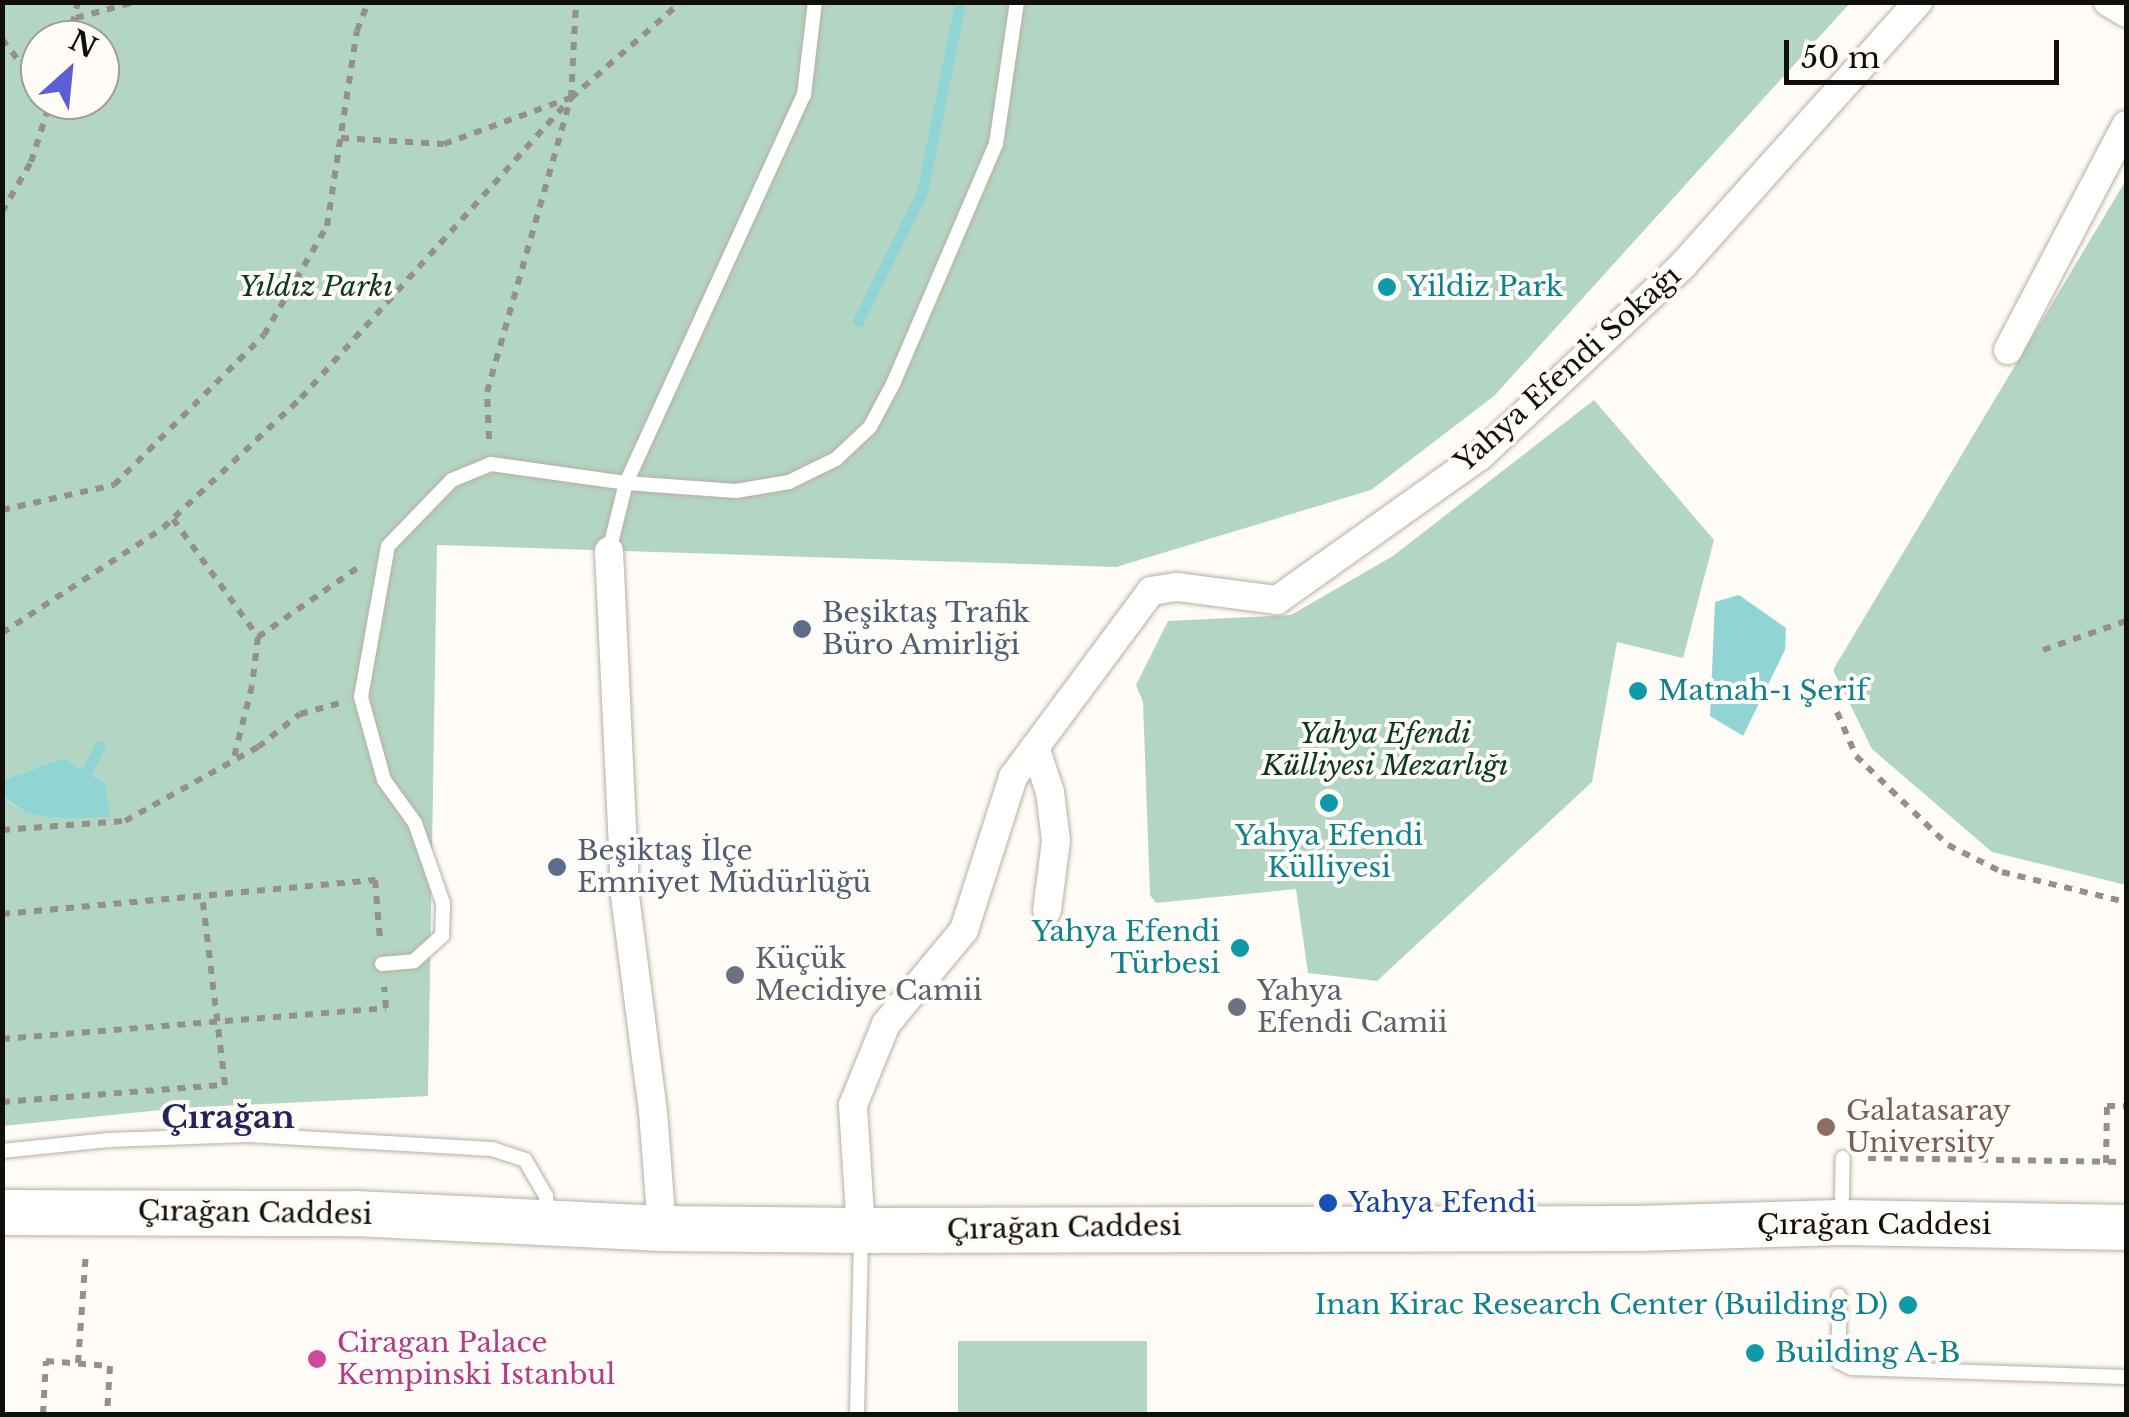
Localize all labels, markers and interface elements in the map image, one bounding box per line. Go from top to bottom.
north arrow [20,20,120,120]
scale bar [1789,20,2064,82]
text: N [63,23,103,66]
text: 50 m [1801,39,1880,76]
street label: Yahya Efendi Sokağı [1448,259,1688,479]
park label: Yıldız Parkı [239,270,393,304]
place label: Yildiz Park [1407,270,1563,304]
marker: Yildiz Park [1376,276,1398,298]
place label: Beşiktaş Trafik Büro Amirliği [822,596,1031,662]
marker: Beşiktaş Trafik Büro Amirliği [791,618,813,640]
place label: Matnah-ı Şerif [1658,674,1868,708]
marker: Matnah-ı Şerif [1627,680,1649,702]
park label: Yahya Efendi Külliyesi Mezarlığı [1261,717,1509,783]
marker: Yahya Efendi Külliyesi [1318,792,1340,814]
place label: Yahya Efendi Külliyesi [1235,819,1423,885]
place label: Beşiktaş İlçe Emniyet Müdürlüğü [577,834,871,900]
marker: Beşiktaş İlçe Emniyet Müdürlüğü [546,856,568,878]
place label: Yahya Efendi Türbesi [1031,915,1220,981]
marker: Yahya Efendi Türbesi [1229,937,1251,959]
place label: Küçük Mecidiye Camii [755,942,982,1008]
marker: Küçük Mecidiye Camii [724,964,746,986]
place label: Yahya Efendi Camii [1257,974,1447,1040]
marker: Yahya Efendi Camii [1226,996,1248,1018]
place label: Galatasaray University [1846,1094,2011,1160]
district label: Çırağan [161,1098,295,1136]
marker: Galatasaray University [1815,1116,1837,1138]
place label: Yahya Efendi [1348,1186,1537,1220]
marker: Yahya Efendi [1317,1192,1339,1214]
street label: Çırağan Caddesi [137,1194,373,1232]
street label: Çırağan Caddesi [1757,1208,1991,1242]
street label: Çırağan Caddesi [946,1209,1182,1247]
place label: Inan Kirac Research Center (Building D) [1314,1288,1888,1322]
marker: Inan Kirac Research Center (Building D) [1897,1294,1919,1316]
place label: Ciragan Palace Kempinski Istanbul [337,1326,615,1392]
place label: Building A-B [1775,1336,1962,1370]
marker: Building A-B [1744,1342,1766,1364]
marker: Ciragan Palace Kempinski Istanbul [306,1348,328,1370]

